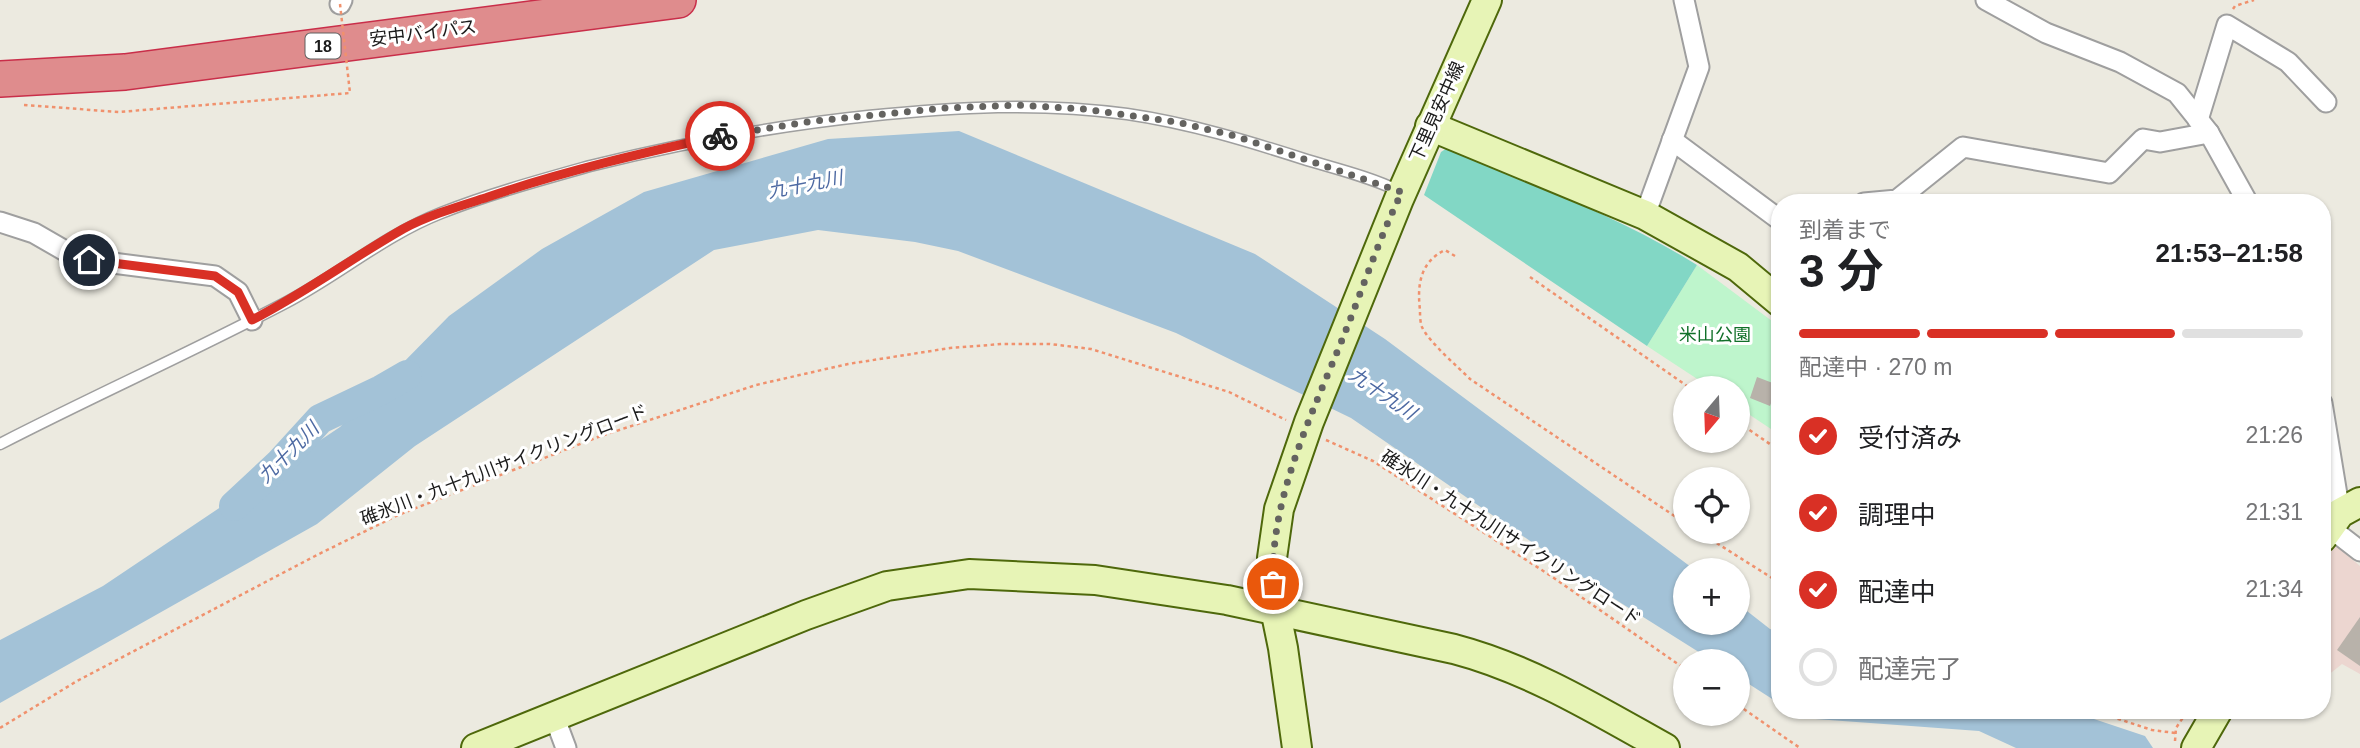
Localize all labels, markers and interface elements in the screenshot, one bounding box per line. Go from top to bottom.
street label: 安中バイパス [368,17,478,49]
road number: 18 [306,34,340,58]
street label: 下里見安中線 [1406,59,1468,165]
courier [685,101,755,171]
icon: bike [701,117,739,155]
water label: 九十九川 [766,167,846,202]
text: 到着まで [1799,217,1891,243]
pin [59,230,119,290]
text: 21:53–21:58 [2156,238,2303,268]
icon: home [70,241,108,279]
text: 3 分 [1799,245,1883,297]
park label: 米山公園 [1679,325,1751,345]
text: 配達中 · 270 m [1799,354,1952,380]
water label: 九十九川 [1345,363,1422,424]
north arrow [1673,376,1750,453]
map controls [1673,376,1750,726]
street label: 碓氷川・九十九川サイクリングロード [358,401,650,529]
water label: 九十九川 [254,417,324,487]
icon: check [1799,417,1837,455]
text: 21:26 [2245,422,2303,448]
text: 受付済み [1858,423,1962,453]
street label: 碓氷川・九十九川サイクリングロード [1377,446,1645,630]
button: locate [1673,467,1750,544]
icon: check [1799,494,1837,532]
text: 21:31 [2245,499,2303,525]
text: 調理中 [1858,500,1936,530]
pin [1243,554,1303,614]
button: + [1673,558,1750,635]
icon: bag [1254,565,1292,603]
icon: check [1799,571,1837,609]
text: 21:34 [2245,576,2303,602]
text: 配達中 [1858,577,1936,607]
button: − [1673,649,1750,726]
text: 配達完了 [1858,654,1962,684]

